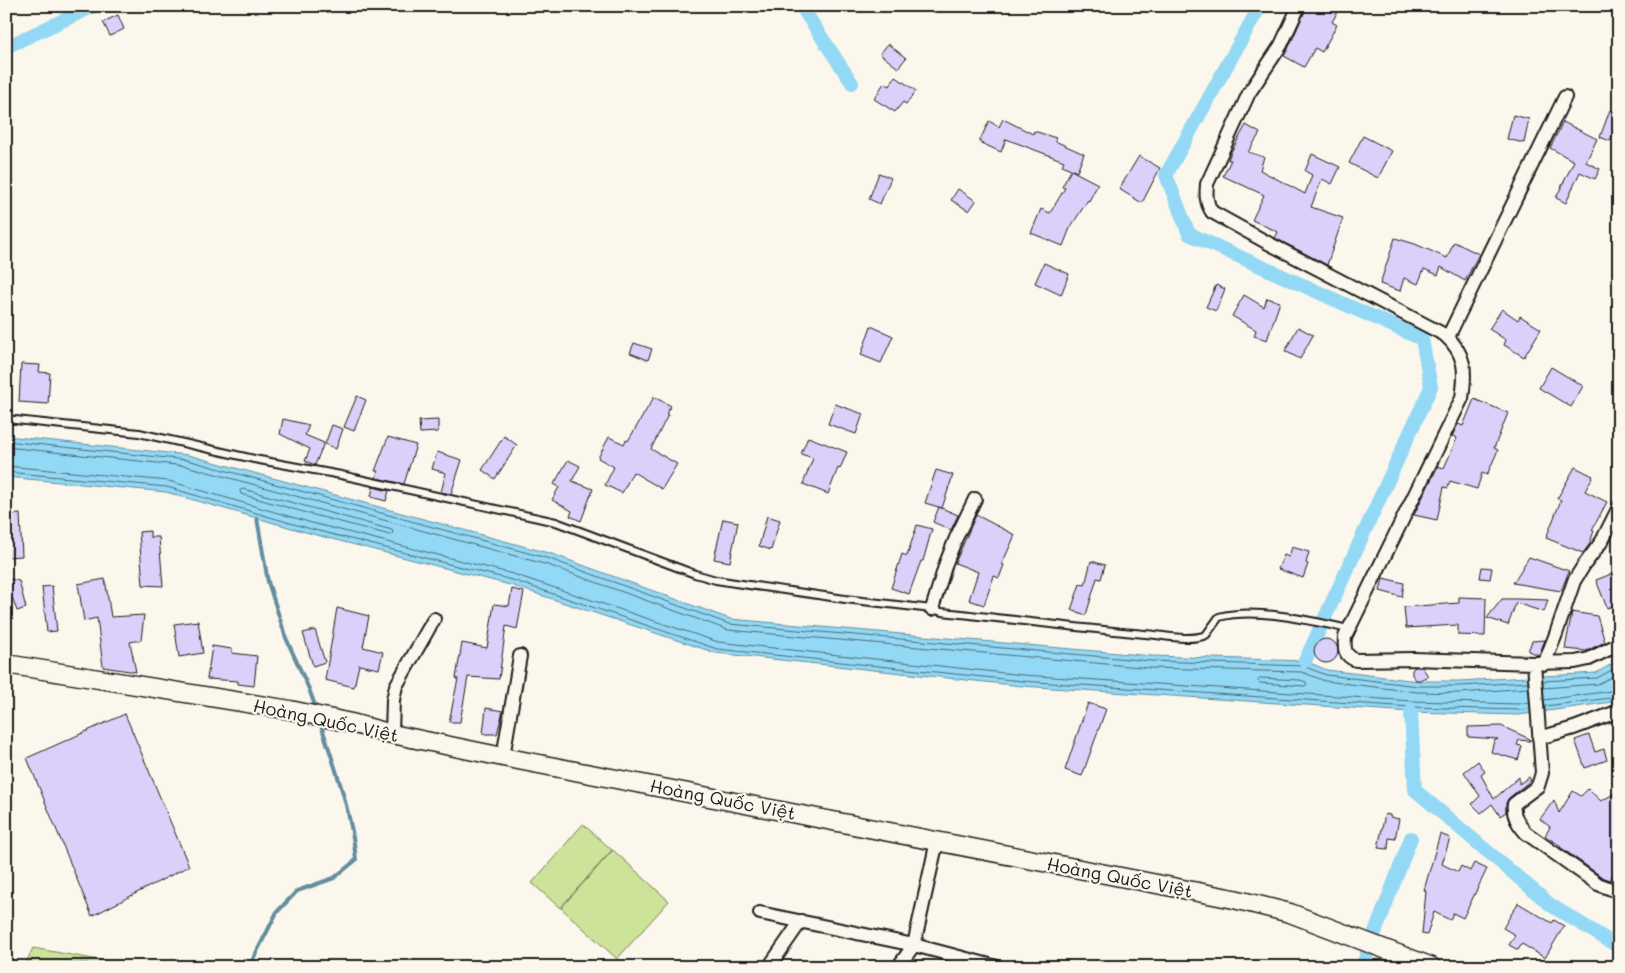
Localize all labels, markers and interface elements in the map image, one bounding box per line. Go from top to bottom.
street label: Hoàng Quốc Việt [251,693,401,747]
street label: Hoàng Quốc Việt [648,773,798,825]
street label: Hoàng Quốc Việt [1045,851,1195,903]

